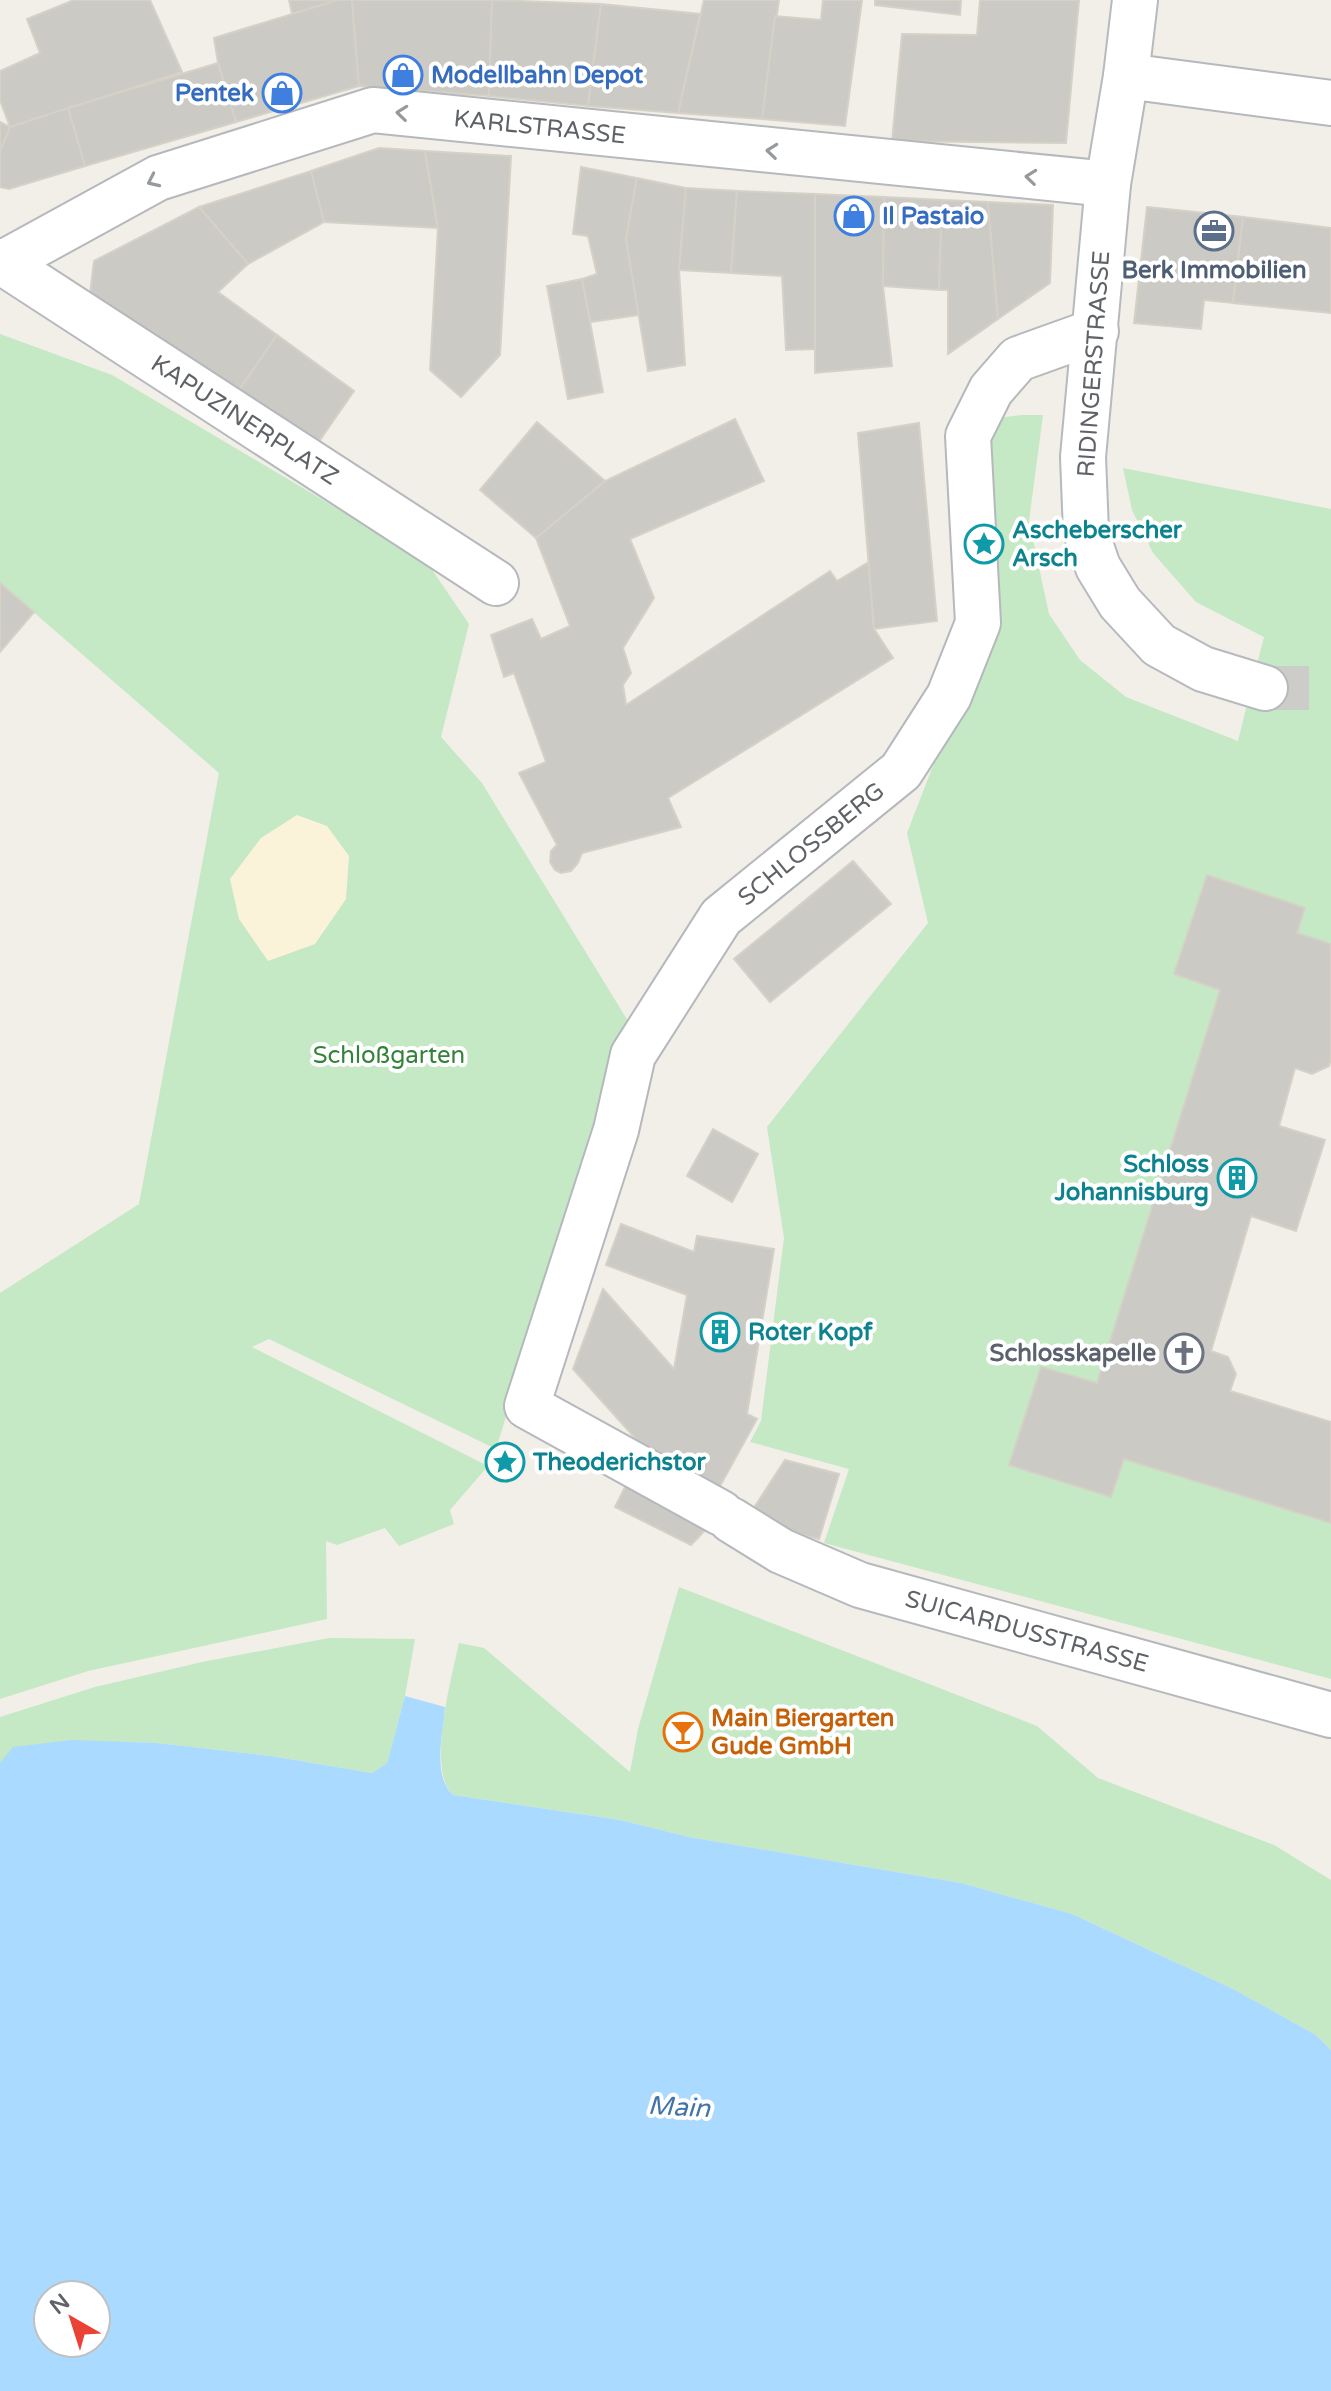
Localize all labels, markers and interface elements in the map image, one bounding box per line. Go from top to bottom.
shop icon: Modellbahn Depot [382,54,424,96]
place label: Modellbahn Depot [431,61,644,90]
shop icon: Pentek [261,72,303,114]
place label: Pentek [175,79,254,108]
street label: KARLSTRASSE [452,104,627,150]
one-way arrow [395,105,408,122]
one-way arrow [765,142,778,159]
one-way arrow [1024,168,1037,185]
one-way arrow [147,172,162,188]
shop icon: Il Pastaio [833,195,875,237]
place label: Il Pastaio [882,202,984,231]
office icon: Berk Immobilien [1193,210,1235,252]
street label: RIDINGERSTRASSE [1072,250,1116,478]
place label: Berk Immobilien [1121,256,1307,285]
street label: KAPUZINERPLATZ [146,349,344,491]
place label: Ascheberscher Arsch [1012,516,1183,573]
place icon: Ascheberscher Arsch [963,523,1005,565]
street label: SCHLOSSBERG [732,776,890,912]
park label: Schloßgarten [313,1041,465,1070]
place label: Schloss Johannisburg [1054,1150,1209,1207]
building icon: Schloss Johannisburg [1216,1157,1258,1199]
building icon: Roter Kopf [699,1311,741,1353]
place label: Roter Kopf [748,1318,873,1347]
church icon: Schlosskapelle [1163,1332,1205,1374]
place label: Schlosskapelle [990,1339,1156,1368]
place icon: Theoderichstor [484,1441,526,1483]
place label: Theoderichstor [532,1448,707,1477]
street label: SUICARDUSSTRASSE [902,1584,1152,1678]
place label: Main Biergarten Gude GmbH [711,1704,894,1761]
bar icon: Main Biergarten Gude GmbH [662,1711,704,1753]
water label: Main [647,2090,712,2124]
north arrow [32,2279,112,2359]
text: N [45,2289,75,2320]

